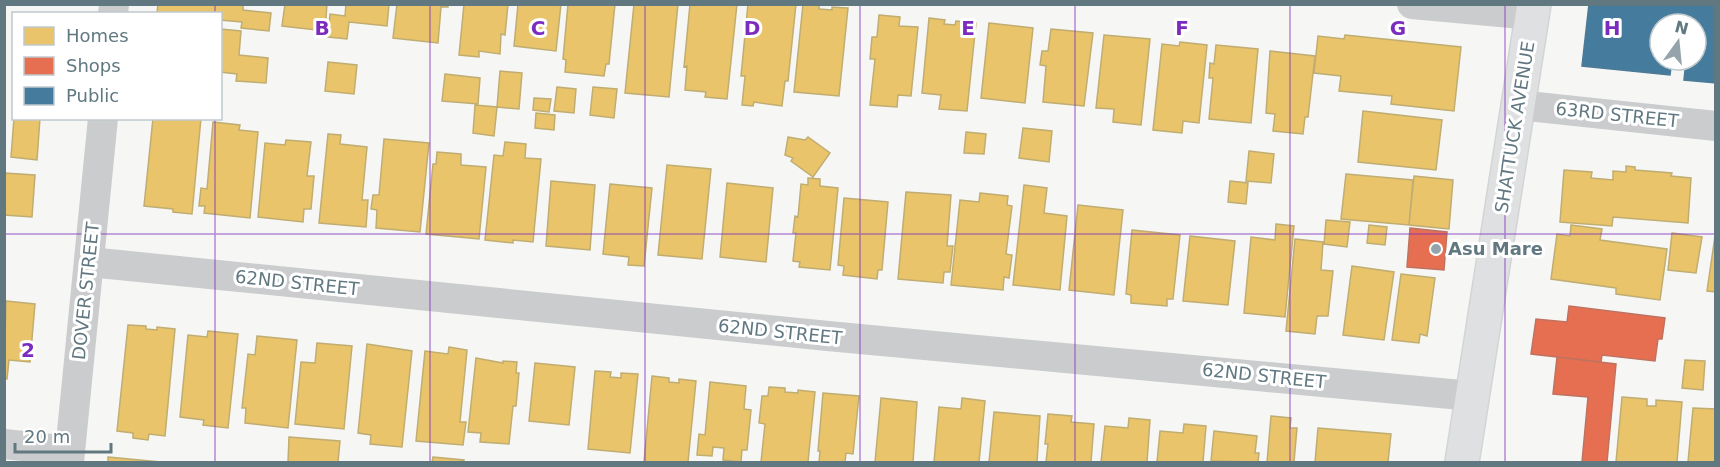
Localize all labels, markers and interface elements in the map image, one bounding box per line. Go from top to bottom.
legend [12,12,222,120]
north arrow [1648,12,1708,72]
text: B [314,16,330,40]
text: C [531,16,545,40]
text: D [744,16,760,40]
text: E [961,16,975,40]
text: F [1175,16,1189,40]
text: G [1390,16,1406,40]
text: H [1604,16,1620,40]
text: N [1673,17,1691,39]
text: Homes [66,25,129,46]
street label: SHATTUCK AVENUE [1491,40,1538,214]
text: Shops [66,55,121,76]
text: Public [66,85,119,106]
street label: 63RD STREET [1554,98,1681,132]
street label: DOVER STREET [68,220,103,361]
place label: Asu Mare [1448,238,1543,259]
marker: Asu Mare [1429,242,1443,256]
street label: 62ND STREET [234,266,361,300]
street label: 62ND STREET [717,315,844,349]
text: 2 [21,338,35,362]
street label: 62ND STREET [1201,359,1328,393]
scale bar [15,416,111,454]
text: 20 m [24,426,70,447]

